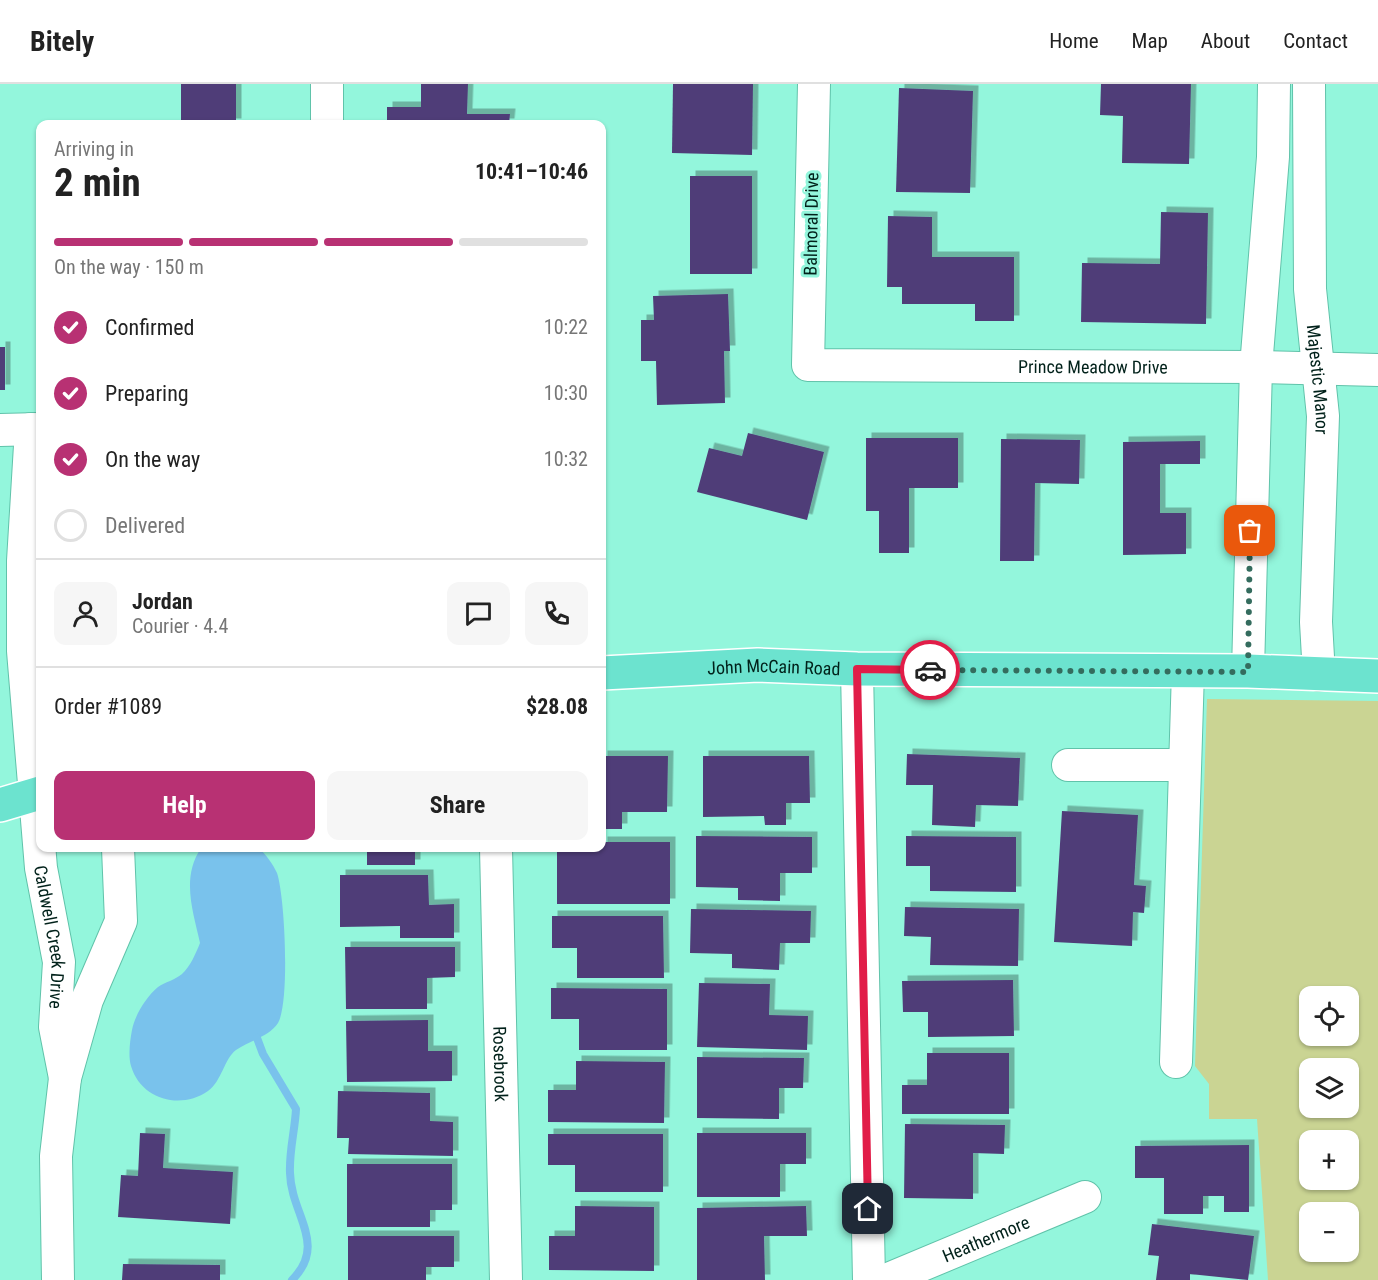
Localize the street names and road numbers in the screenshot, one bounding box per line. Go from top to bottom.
street label: Balmoral Drive [800,172,822,276]
street label: Majestic Manor [1303,324,1334,435]
street label: Prince Meadow Drive [1018,355,1168,377]
street label: John McCain Road [707,654,841,679]
street label: Caldwell Creek Drive [30,864,70,1009]
street label: Rosebrook [490,1026,512,1102]
street label: Heathermore [939,1211,1032,1266]

